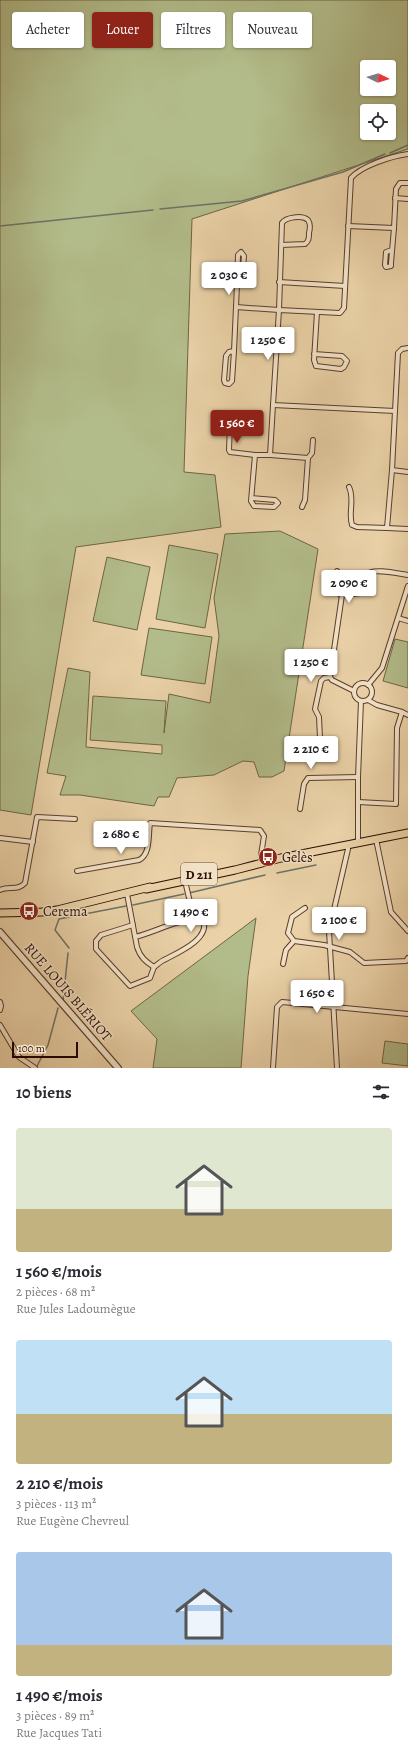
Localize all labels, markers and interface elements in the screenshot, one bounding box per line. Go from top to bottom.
chip: Acheter [12,12,84,48]
chip: Louer [92,12,153,48]
chip: Filtres [161,12,225,48]
chip: Nouveau [233,12,312,48]
north arrow [360,60,396,96]
map controls [360,60,396,140]
button: locate [360,104,396,140]
pin: 2 030 € [192,262,266,296]
text: 2 030 € [211,266,247,283]
pin: 1 250 € [231,327,305,361]
text: 1 250 € [250,331,286,348]
pin: 1 560 € [200,410,274,444]
text: 1 560 € [220,414,254,431]
pin: 2 090 € [312,570,386,604]
text: 2 090 € [330,574,368,591]
pin: 1 250 € [274,649,348,683]
text: 1 250 € [293,653,329,670]
pin: 2 210 € [274,736,348,770]
text: 2 210 € [293,740,329,757]
pin: 2 680 € [84,821,158,855]
text: 2 680 € [102,825,140,842]
bus stop icon: Gelès [257,846,279,868]
place label: Gelès [282,848,313,867]
road number: D 211 [181,863,217,885]
pin: 1 490 € [154,899,228,933]
bus stop icon: Cerema [18,900,40,922]
place label: Cerema [43,902,88,921]
text: 1 490 € [173,903,209,920]
pin: 2 100 € [302,907,376,941]
text: 2 100 € [321,911,357,928]
street label: RUE LOUIS BLÉRIOT [20,939,116,1046]
pin: 1 650 € [280,980,354,1014]
text: 1 650 € [300,984,334,1001]
scale bar [12,1040,78,1059]
text: 100 m [18,1041,45,1056]
text: 10 biens [16,1081,72,1104]
icon: filters [370,1081,392,1103]
icon: home [168,1154,240,1226]
text: 1 560 €/mois [16,1260,102,1283]
text: 2 pièces · 68 m² [16,1283,95,1300]
text: Rue Jules Ladoumègue [16,1300,136,1317]
icon: home [168,1366,240,1438]
text: 2 210 €/mois [16,1472,103,1495]
text: 3 pièces · 113 m² [16,1495,96,1512]
text: Rue Eugène Chevreul [16,1512,129,1529]
icon: home [168,1578,240,1650]
text: 1 490 €/mois [16,1684,103,1707]
text: 3 pièces · 89 m² [16,1707,94,1724]
text: Rue Jacques Tati [16,1724,102,1741]

